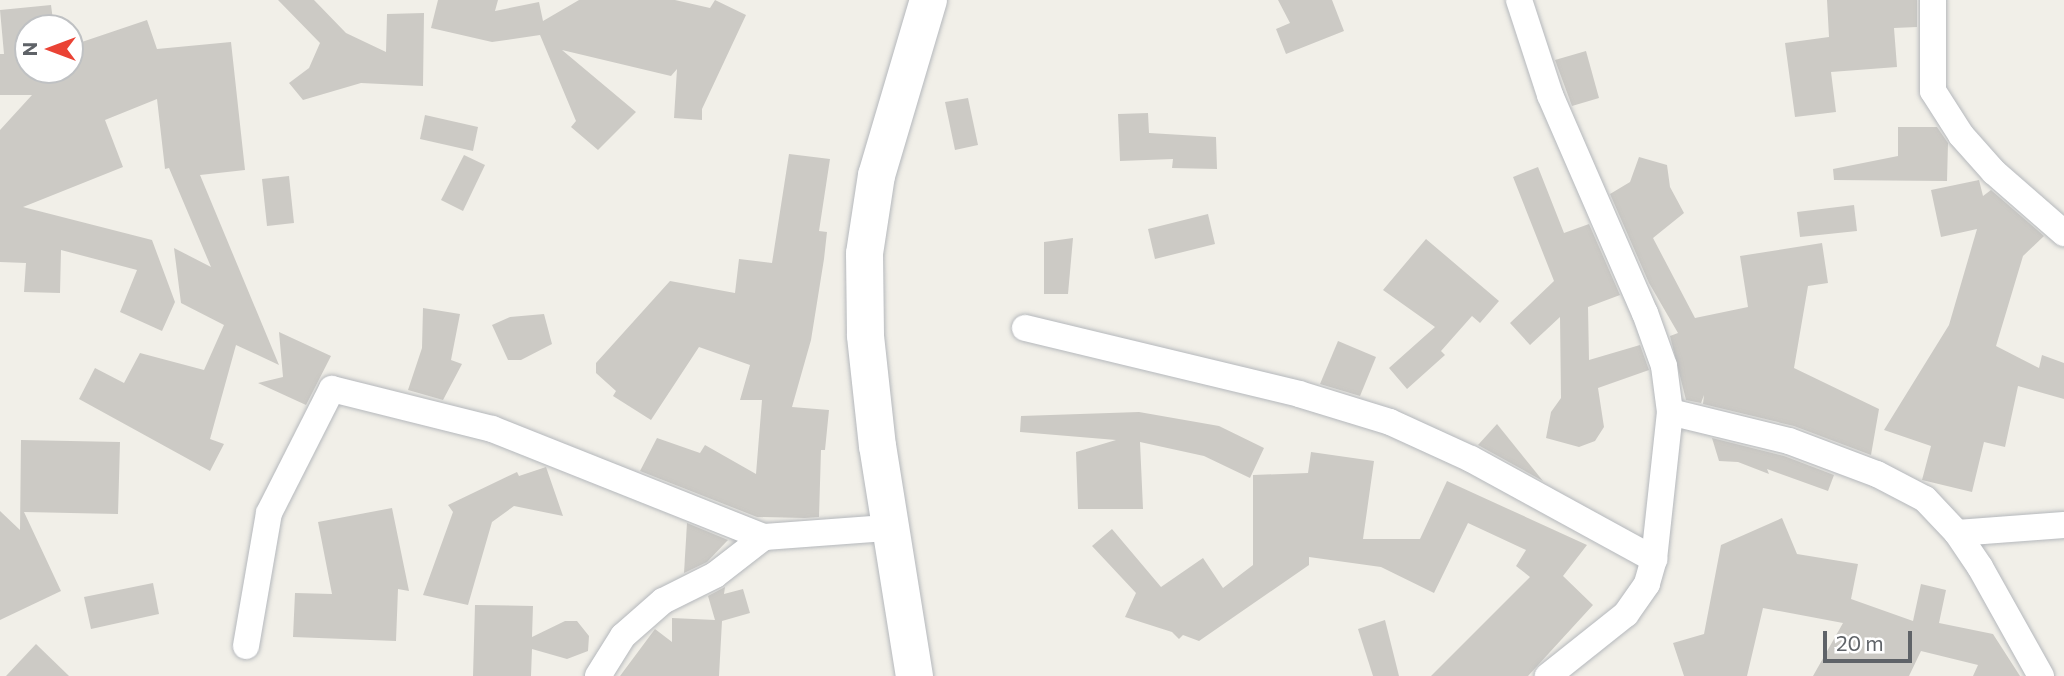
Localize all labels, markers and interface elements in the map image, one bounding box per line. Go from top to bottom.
north arrow [14,14,84,84]
text: N [18,42,41,56]
scale bar [1826,616,1915,660]
text: 20 m [1836,630,1884,655]

